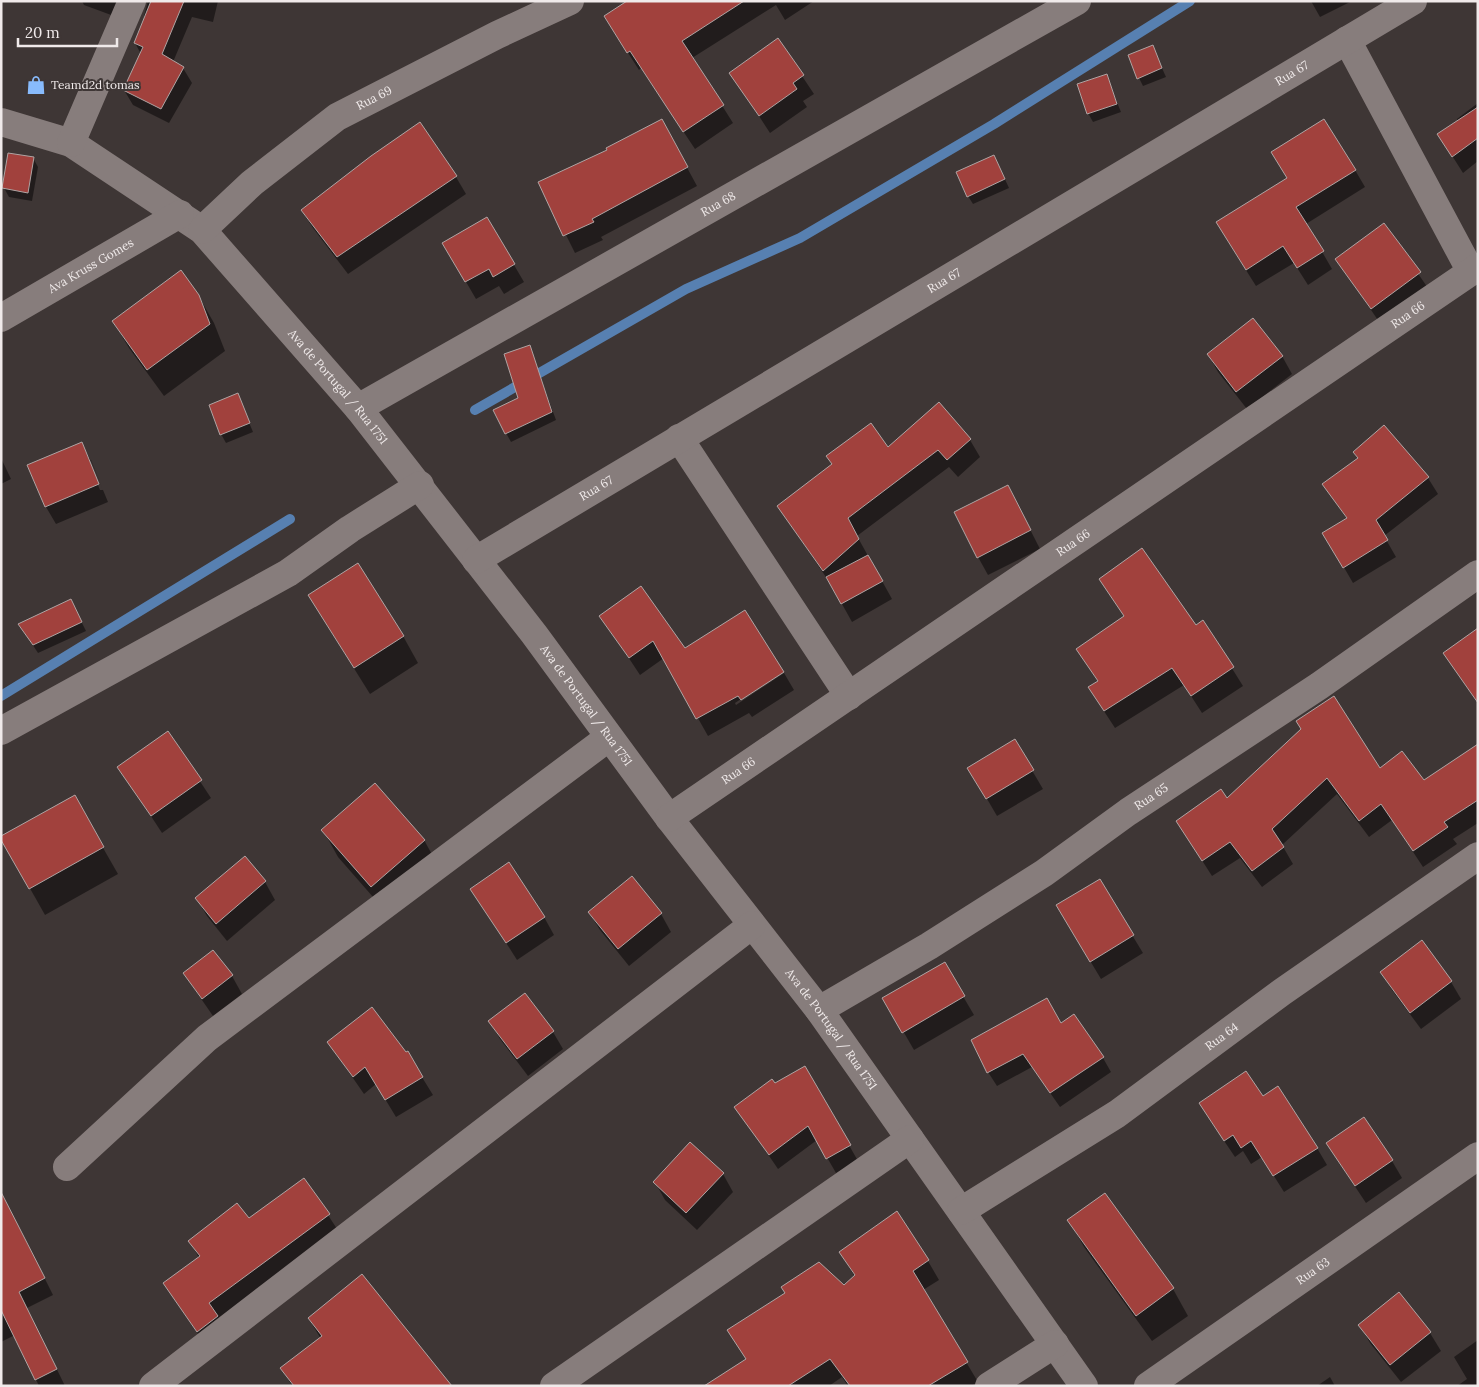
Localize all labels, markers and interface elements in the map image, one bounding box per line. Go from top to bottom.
scale bar [18,15,116,47]
text: 20 m [25,23,60,42]
street label: Rua 67 [1272,57,1311,89]
shop icon: Teamd2d tomas [25,74,47,96]
place label: Teamd2d tomas [51,77,140,92]
street label: Rua 69 [354,82,394,113]
street label: Rua 68 [698,188,738,219]
street label: Ava Kruss Gomes [44,234,137,297]
street label: Rua 67 [924,264,964,296]
street label: Rua 66 [1388,297,1428,331]
street label: Ava de Portugal / Rua 1751 [285,325,391,447]
street label: Rua 67 [576,472,616,504]
street label: Rua 66 [1053,525,1093,559]
street label: Ava de Portugal / Rua 1751 [537,641,636,769]
street label: Rua 66 [718,753,758,787]
street label: Rua 65 [1131,780,1171,813]
street label: Ava de Portugal / Rua 1751 [782,964,881,1092]
street label: Rua 64 [1202,1019,1241,1053]
street label: Rua 63 [1293,1254,1333,1288]

